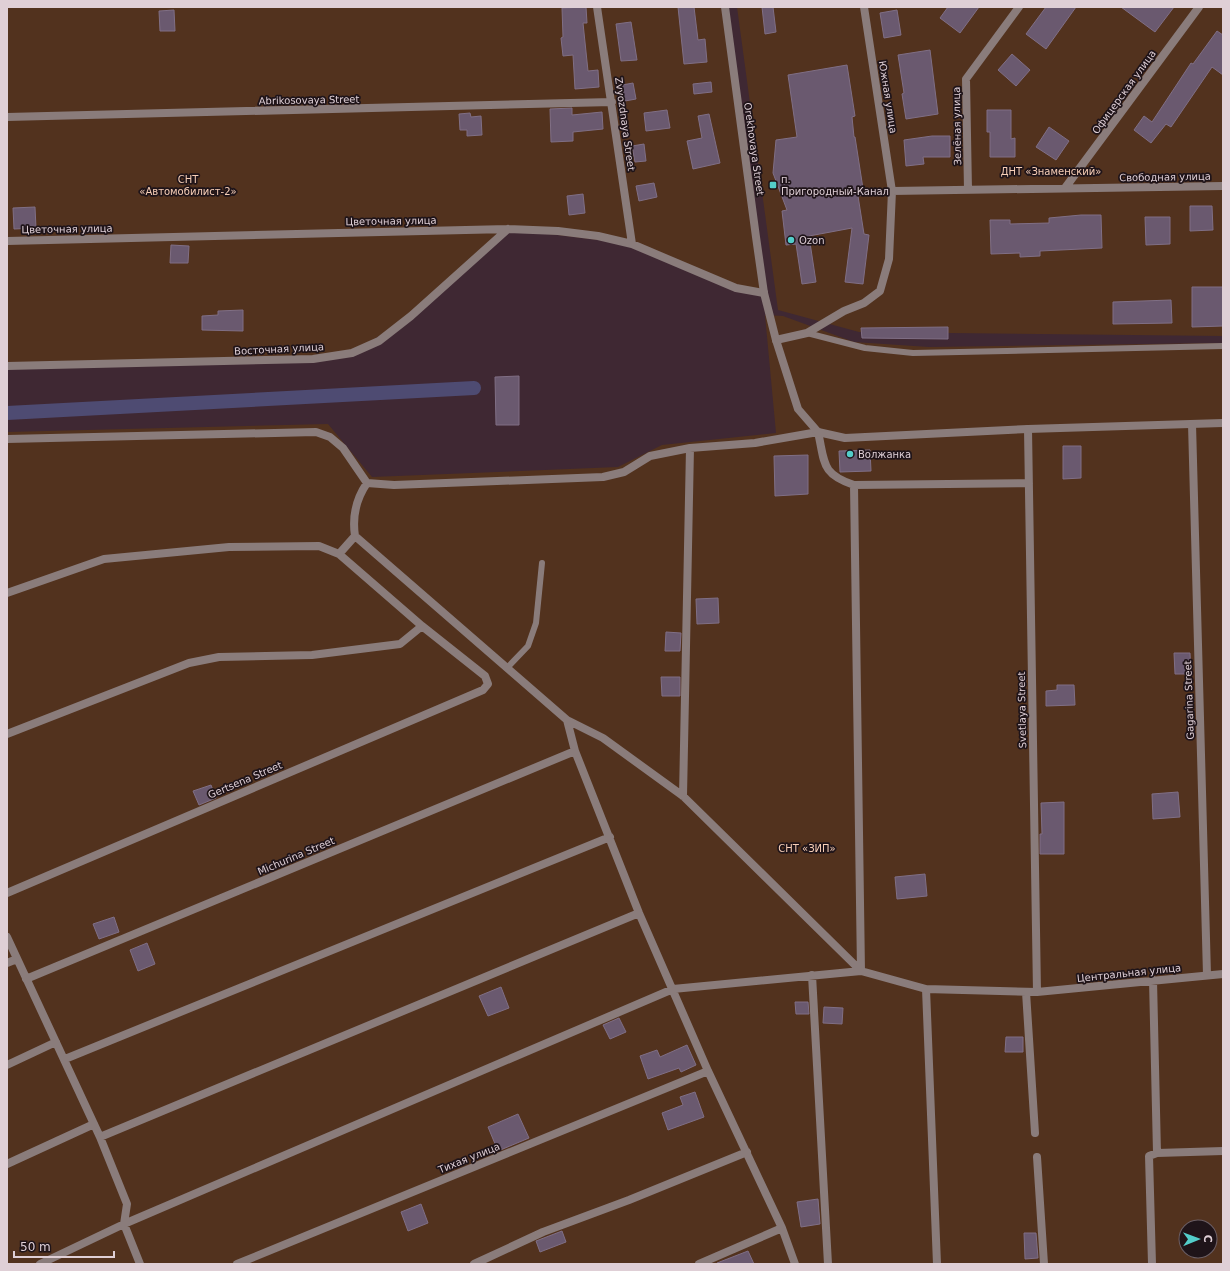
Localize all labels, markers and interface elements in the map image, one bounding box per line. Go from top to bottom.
street label: Офицерская улица [1090,48,1158,136]
street label: Южная улица [877,60,899,134]
street label: Zvyozdnaya Street [613,76,637,172]
street label: Зелёная улица [951,87,963,165]
street label: Abrikosovaya Street [259,94,359,106]
street label: Orekhovaya Street [742,102,766,196]
park label: ДНТ «Знаменский» [1001,166,1101,177]
street label: Свободная улица [1119,171,1211,183]
park label: СНТ «Автомобилист-2» [139,174,237,197]
place label: п. Пригородный-Канал [781,174,889,197]
marker: п. Пригородный-Канал [768,180,778,190]
street label: Цветочная улица [345,215,437,227]
street label: Цветочная улица [21,223,113,235]
marker: Ozon [786,235,796,245]
place label: Ozon [799,235,825,246]
street label: Восточная улица [234,341,324,357]
marker: Волжанка [845,449,855,459]
place label: Волжанка [858,449,911,460]
street label: Gagarina Street [1182,660,1196,740]
street label: Svetlaya Street [1016,671,1028,749]
street label: Gertsena Street [206,759,284,801]
street label: Michurina Street [256,835,336,877]
park label: СНТ «ЗИП» [778,843,836,854]
street label: Центральная улица [1076,962,1182,984]
street label: Тихая улица [436,1141,501,1176]
north arrow [1178,1219,1218,1259]
scale bar [14,1233,114,1259]
text: С [1201,1235,1214,1243]
text: 50 m [20,1240,51,1254]

